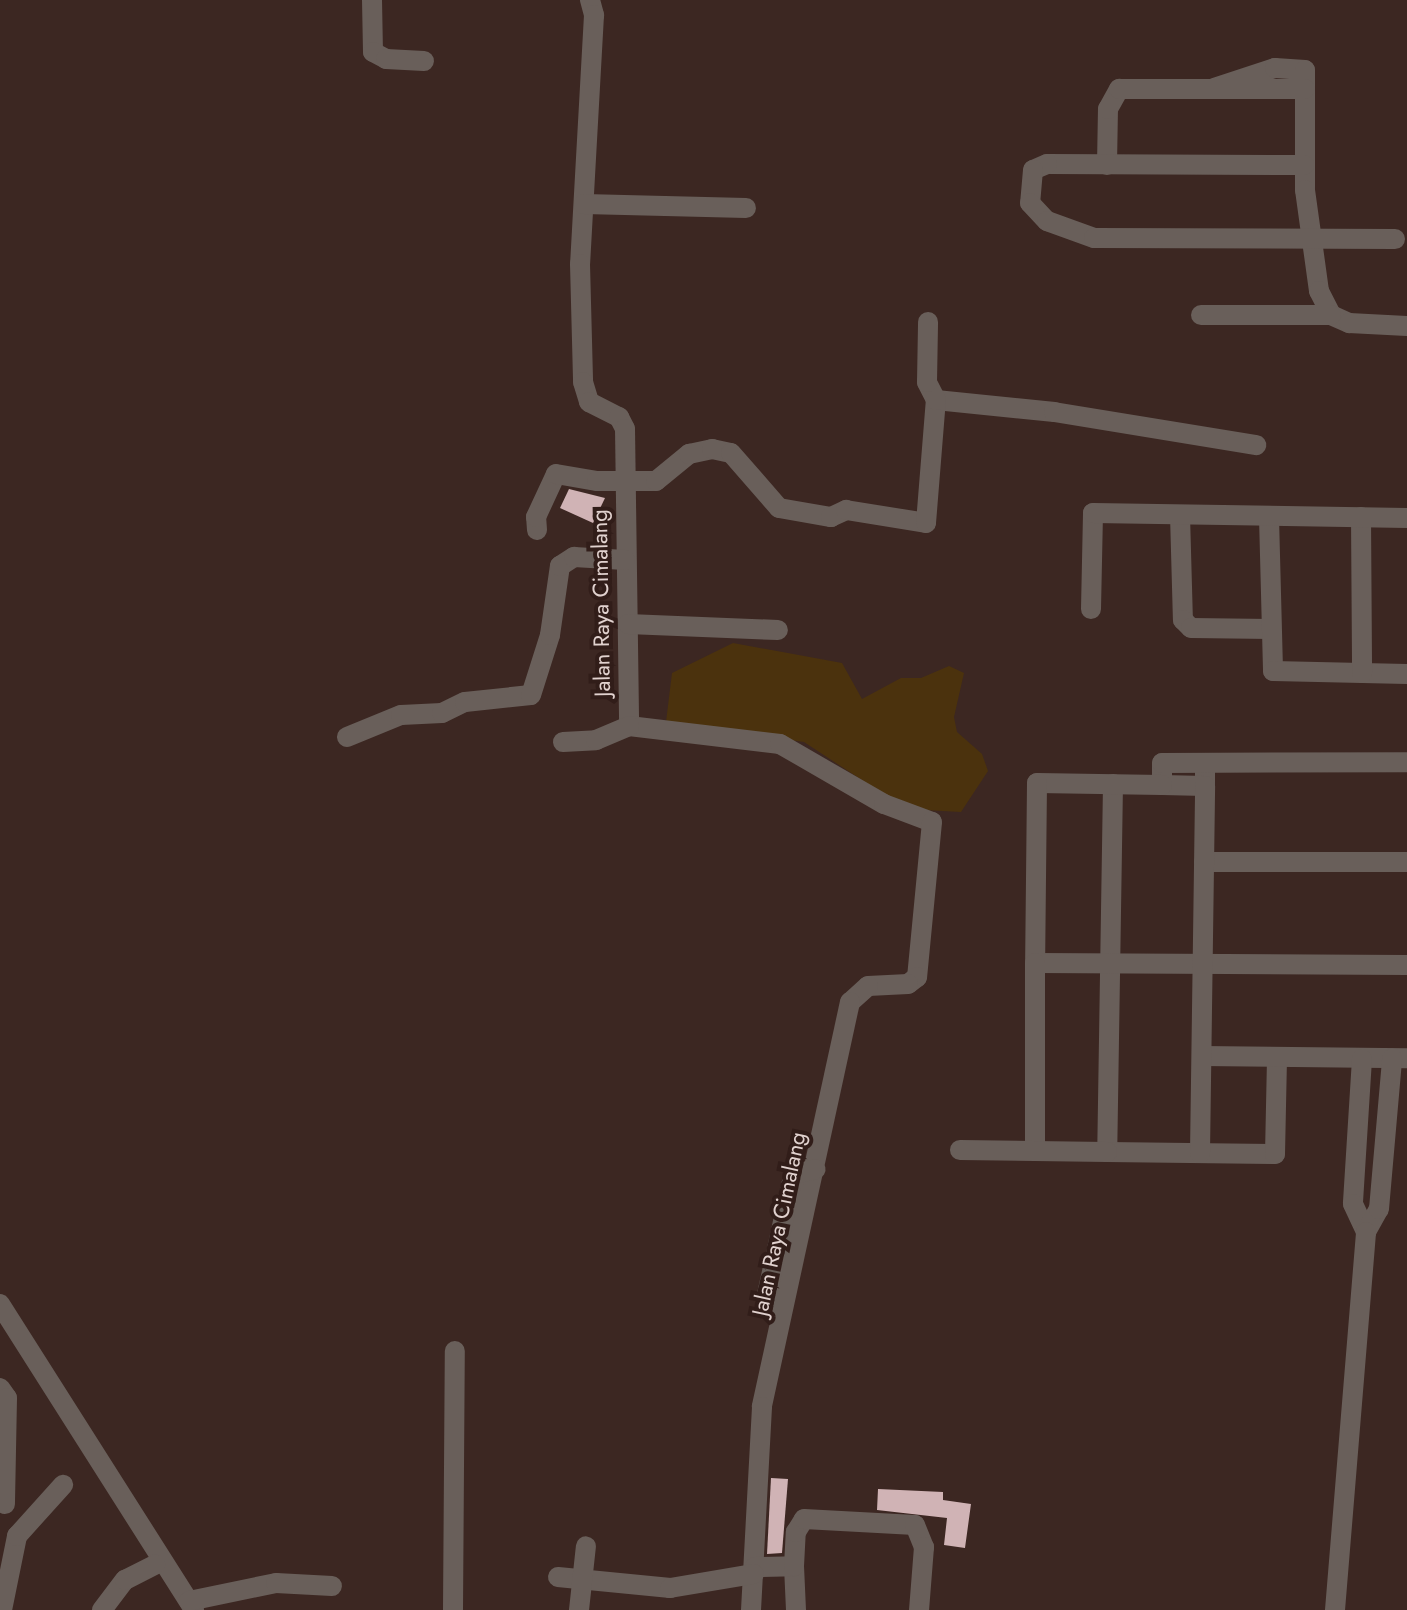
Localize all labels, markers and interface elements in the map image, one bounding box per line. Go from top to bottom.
street label: Jalan Raya Cimalang [586,509,616,697]
street label: Jalan Raya Cimalang [747,1130,811,1318]

